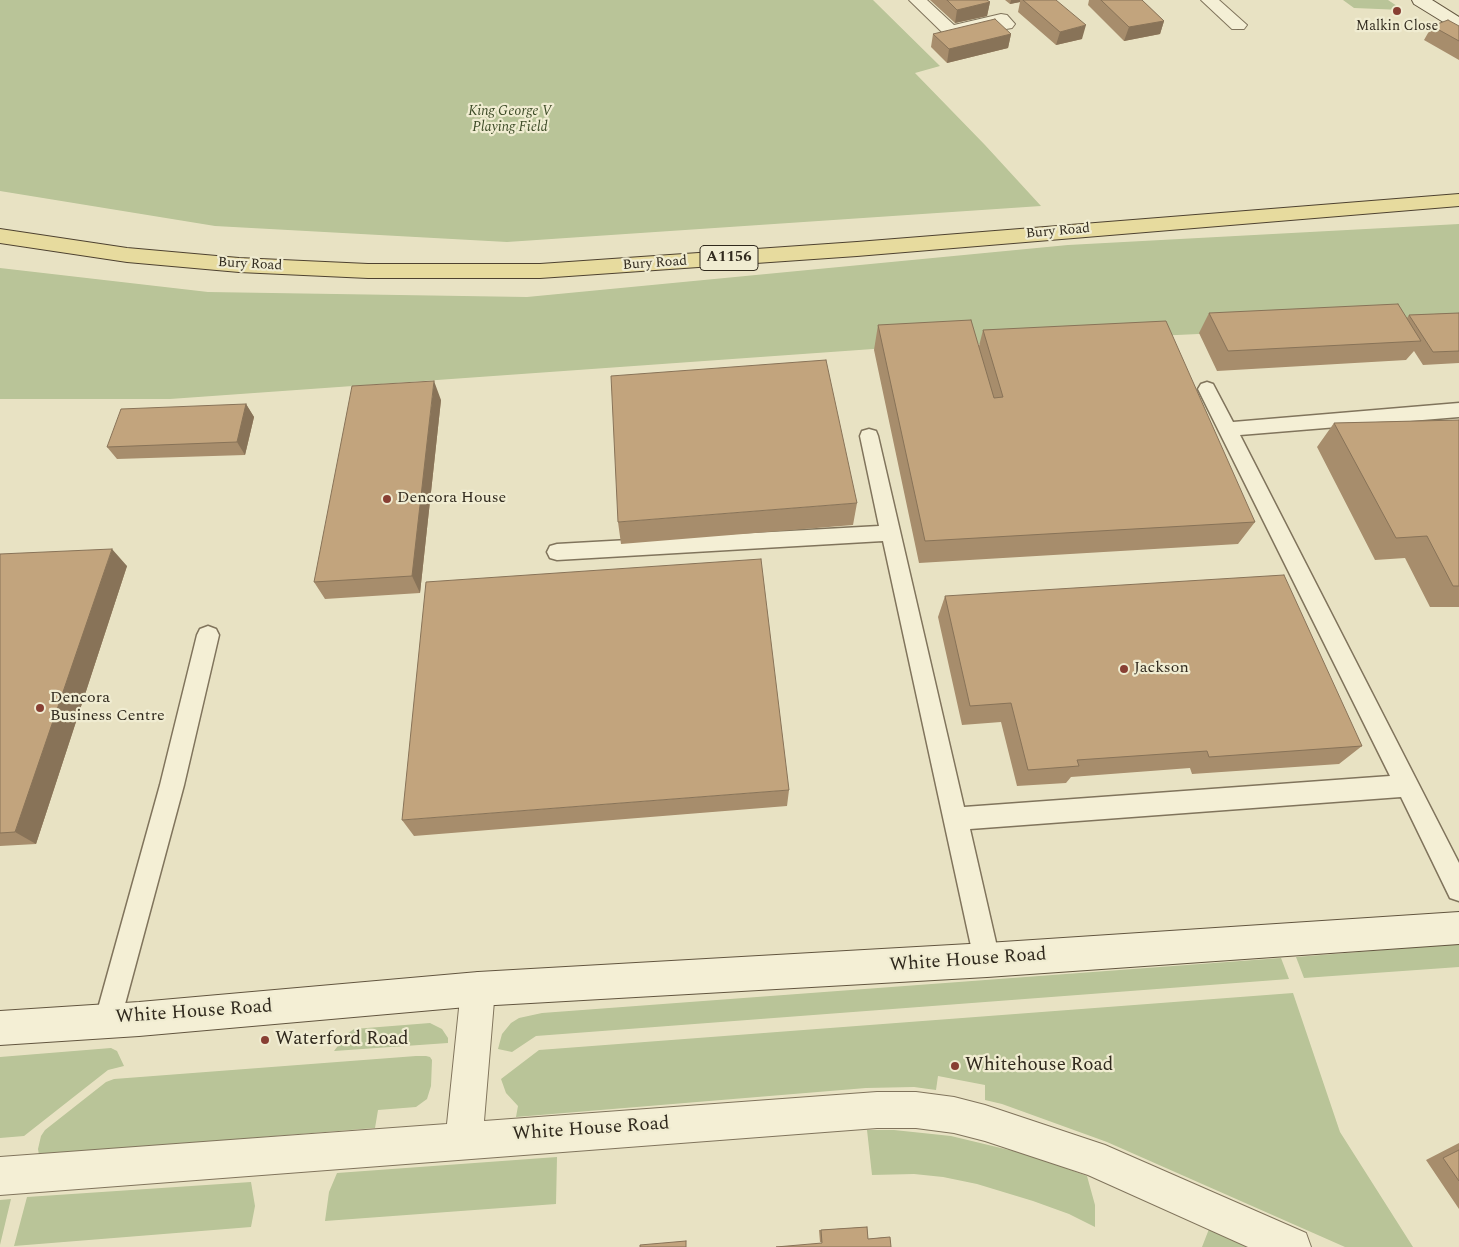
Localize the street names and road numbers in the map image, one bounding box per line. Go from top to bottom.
street label: Bury Road [1025,221,1091,243]
road number: A1156 [700,246,758,270]
street label: Bury Road [622,253,688,275]
street label: Bury Road [217,255,283,275]
street label: White House Road [889,944,1047,978]
street label: White House Road [115,996,273,1030]
street label: White House Road [512,1113,670,1147]

